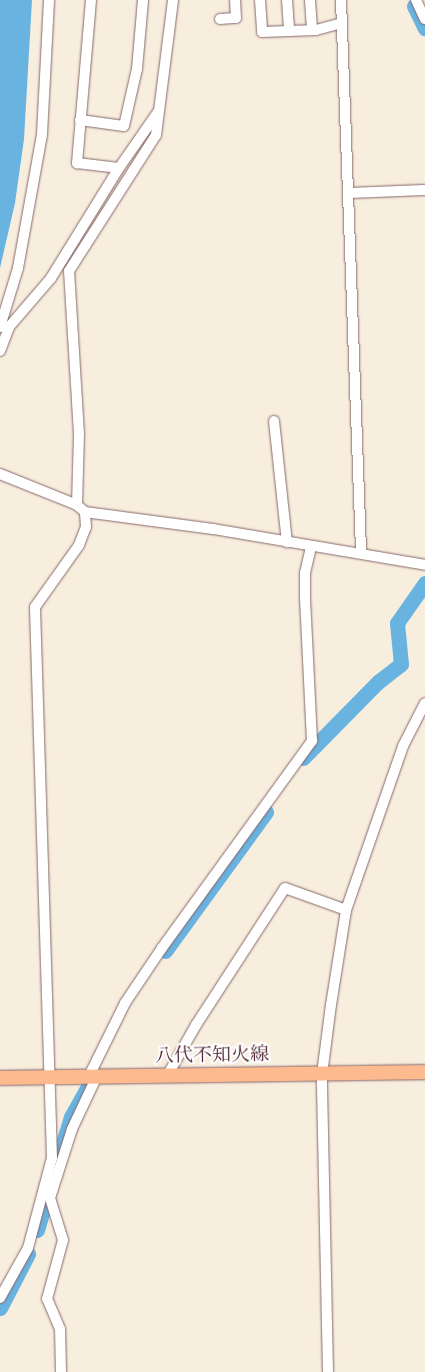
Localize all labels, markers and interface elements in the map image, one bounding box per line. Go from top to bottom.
street label: 八代不知火線 [155,1045,269,1069]

